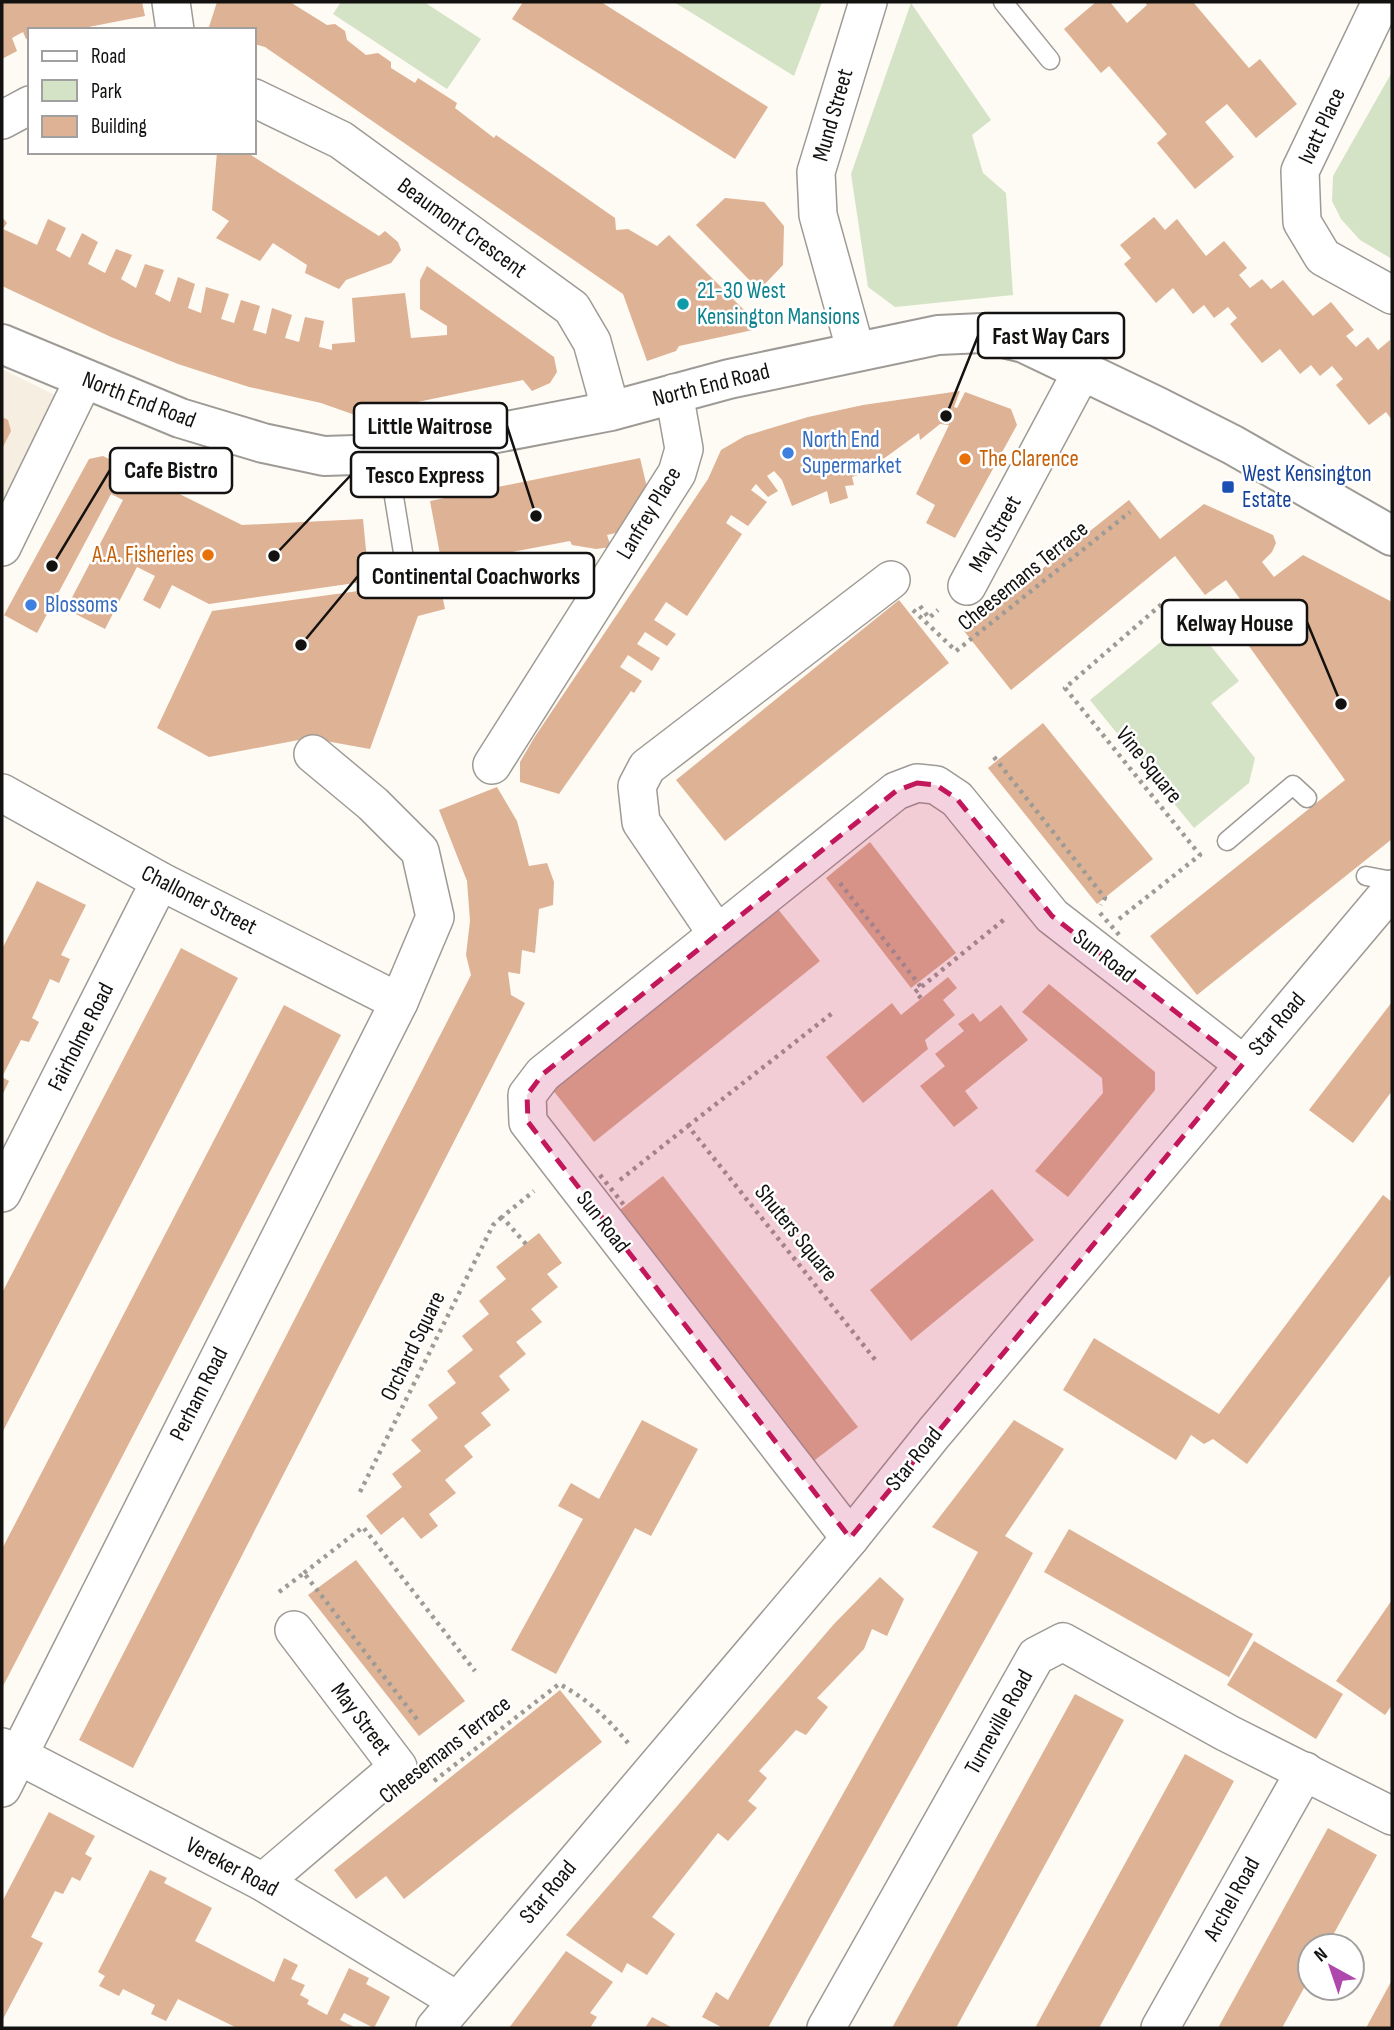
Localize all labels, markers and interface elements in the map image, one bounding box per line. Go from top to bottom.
legend [28,28,256,154]
text: Road [91,44,126,69]
street label: Mund Street [806,66,860,164]
text: Park [91,79,122,104]
street label: Ivatt Place [1292,83,1352,169]
text: Building [91,114,147,139]
street label: Beaumont Crescent [392,172,532,284]
place label: 21-30 West Kensington Mansions [697,277,860,331]
marker: 21-30 West Kensington Mansions [675,296,691,312]
callout: Fast Way Cars [978,313,1124,358]
text: Fast Way Cars [992,322,1110,351]
street label: North End Road [650,357,772,413]
street label: North End Road [78,366,200,434]
callout: Little Waitrose [354,403,507,448]
text: Little Waitrose [368,412,492,441]
place label: North End Supermarket [802,426,902,480]
marker: North End Supermarket [780,445,796,461]
place label: The Clarence [979,445,1079,473]
callout: Cafe Bistro [110,448,232,493]
marker: The Clarence [957,451,973,467]
callout: Tesco Express [351,452,498,497]
text: Cafe Bistro [124,456,218,485]
place label: West Kensington Estate [1242,460,1372,514]
text: Tesco Express [365,461,485,490]
street label: Lanfrey Place [610,462,688,564]
marker: West Kensington Estate [1220,479,1236,495]
street label: May Street [963,491,1027,577]
street label: Cheesemans Terrace [952,515,1094,637]
place label: A.A. Fisheries [91,541,194,569]
marker: A.A. Fisheries [200,547,216,563]
callout: Continental Coachworks [358,553,594,598]
text: Continental Coachworks [372,562,580,591]
place label: Blossoms [45,591,118,619]
marker: Blossoms [23,597,39,613]
callout: Kelway House [1162,600,1307,645]
text: Kelway House [1176,609,1294,638]
street label: Vine Square [1110,721,1188,809]
street label: Challoner Street [137,859,261,941]
street label: Sun Road [1067,923,1141,989]
street label: Fairholme Road [42,978,120,1096]
street label: Star Road [1242,987,1312,1061]
street label: Shuters Square [748,1179,844,1287]
street label: Sun Road [570,1185,636,1259]
street label: Orchard Square [374,1287,452,1405]
street label: Perham Road [164,1343,234,1445]
street label: Star Road [880,1421,948,1497]
street label: Turneville Road [959,1665,1039,1779]
street label: May Street [325,1677,397,1761]
street label: Cheesemans Terrace [374,1690,516,1810]
street label: Vereker Road [181,1831,283,1903]
street label: Archel Road [1197,1852,1266,1946]
street label: Star Road [513,1855,583,1929]
north arrow [1296,1932,1366,2002]
text: N [1310,1943,1332,1967]

